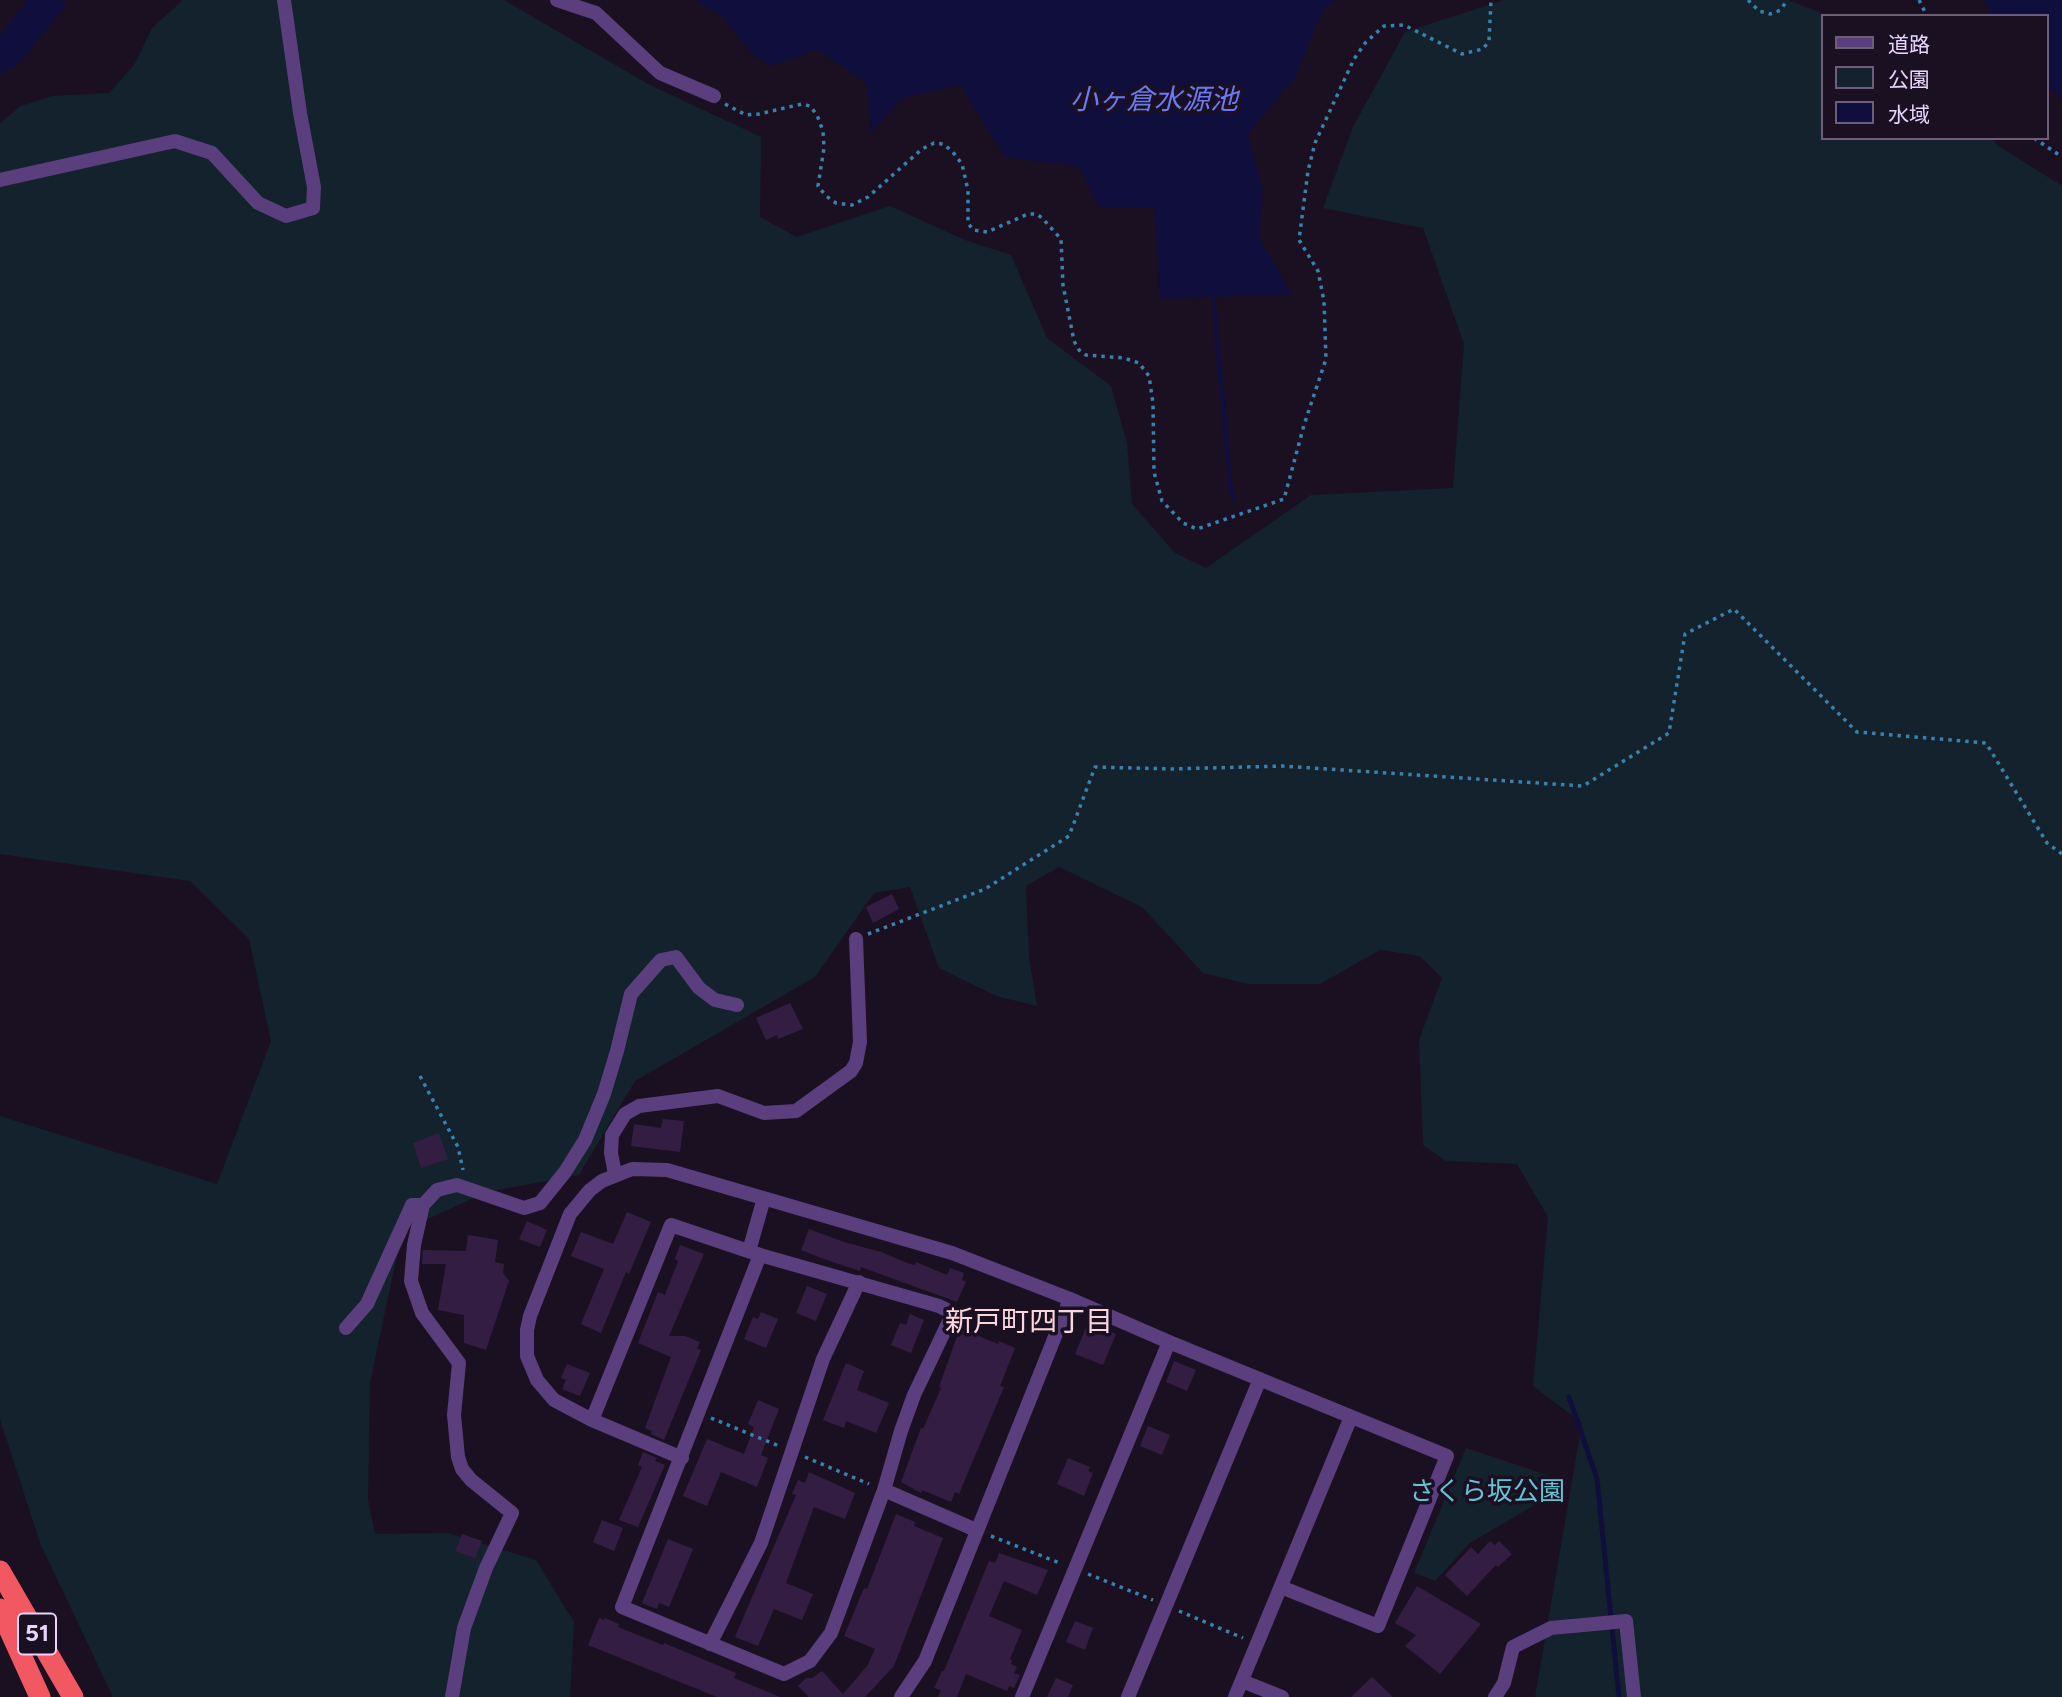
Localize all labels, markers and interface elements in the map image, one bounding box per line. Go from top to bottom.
legend [1820,14,2048,140]
text: 道路 [1888,32,1930,57]
text: 公園 [1888,67,1930,92]
water label: 小ヶ倉水源池 [1070,84,1238,118]
text: 水域 [1888,102,1930,127]
district label: 新戸町四丁目 [945,1306,1113,1340]
park label: さくら坂公園 [1409,1476,1565,1508]
road number: 51 [18,1614,56,1654]

